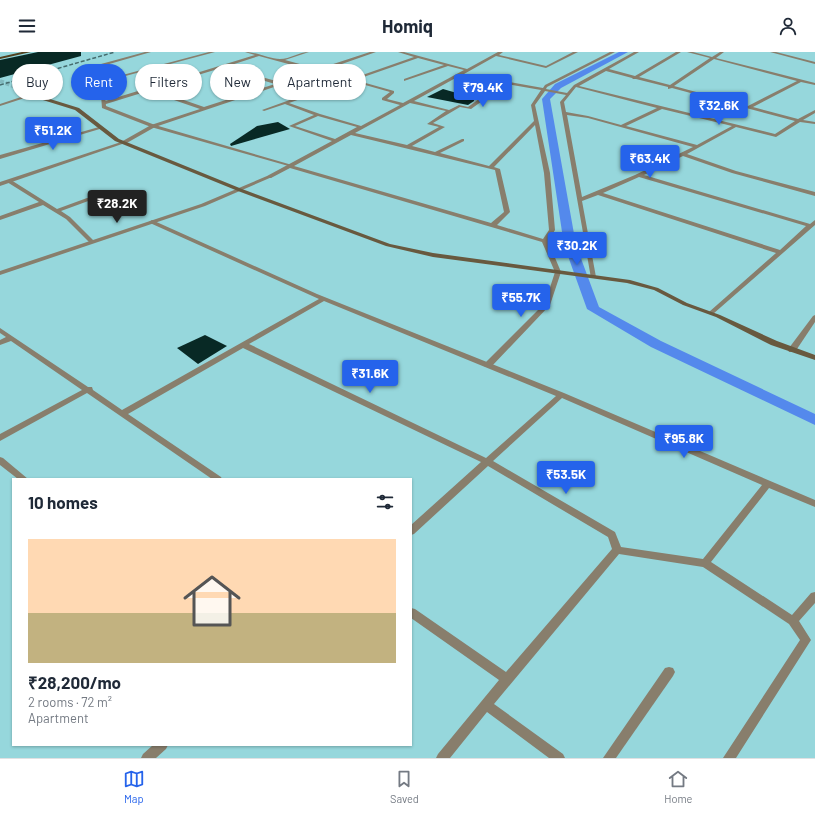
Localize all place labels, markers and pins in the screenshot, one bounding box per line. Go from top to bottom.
pin: ₹79.4K [450,74,516,108]
pin: ₹32.6K [686,92,752,126]
pin: ₹51.2K [20,117,86,151]
pin: ₹63.4K [617,145,683,179]
pin: ₹28.2K [84,190,150,224]
pin: ₹30.2K [544,232,610,266]
pin: ₹55.7K [488,284,554,318]
pin: ₹31.6K [337,360,403,394]
pin: ₹95.8K [651,425,717,459]
pin: ₹53.5K [533,461,599,495]

